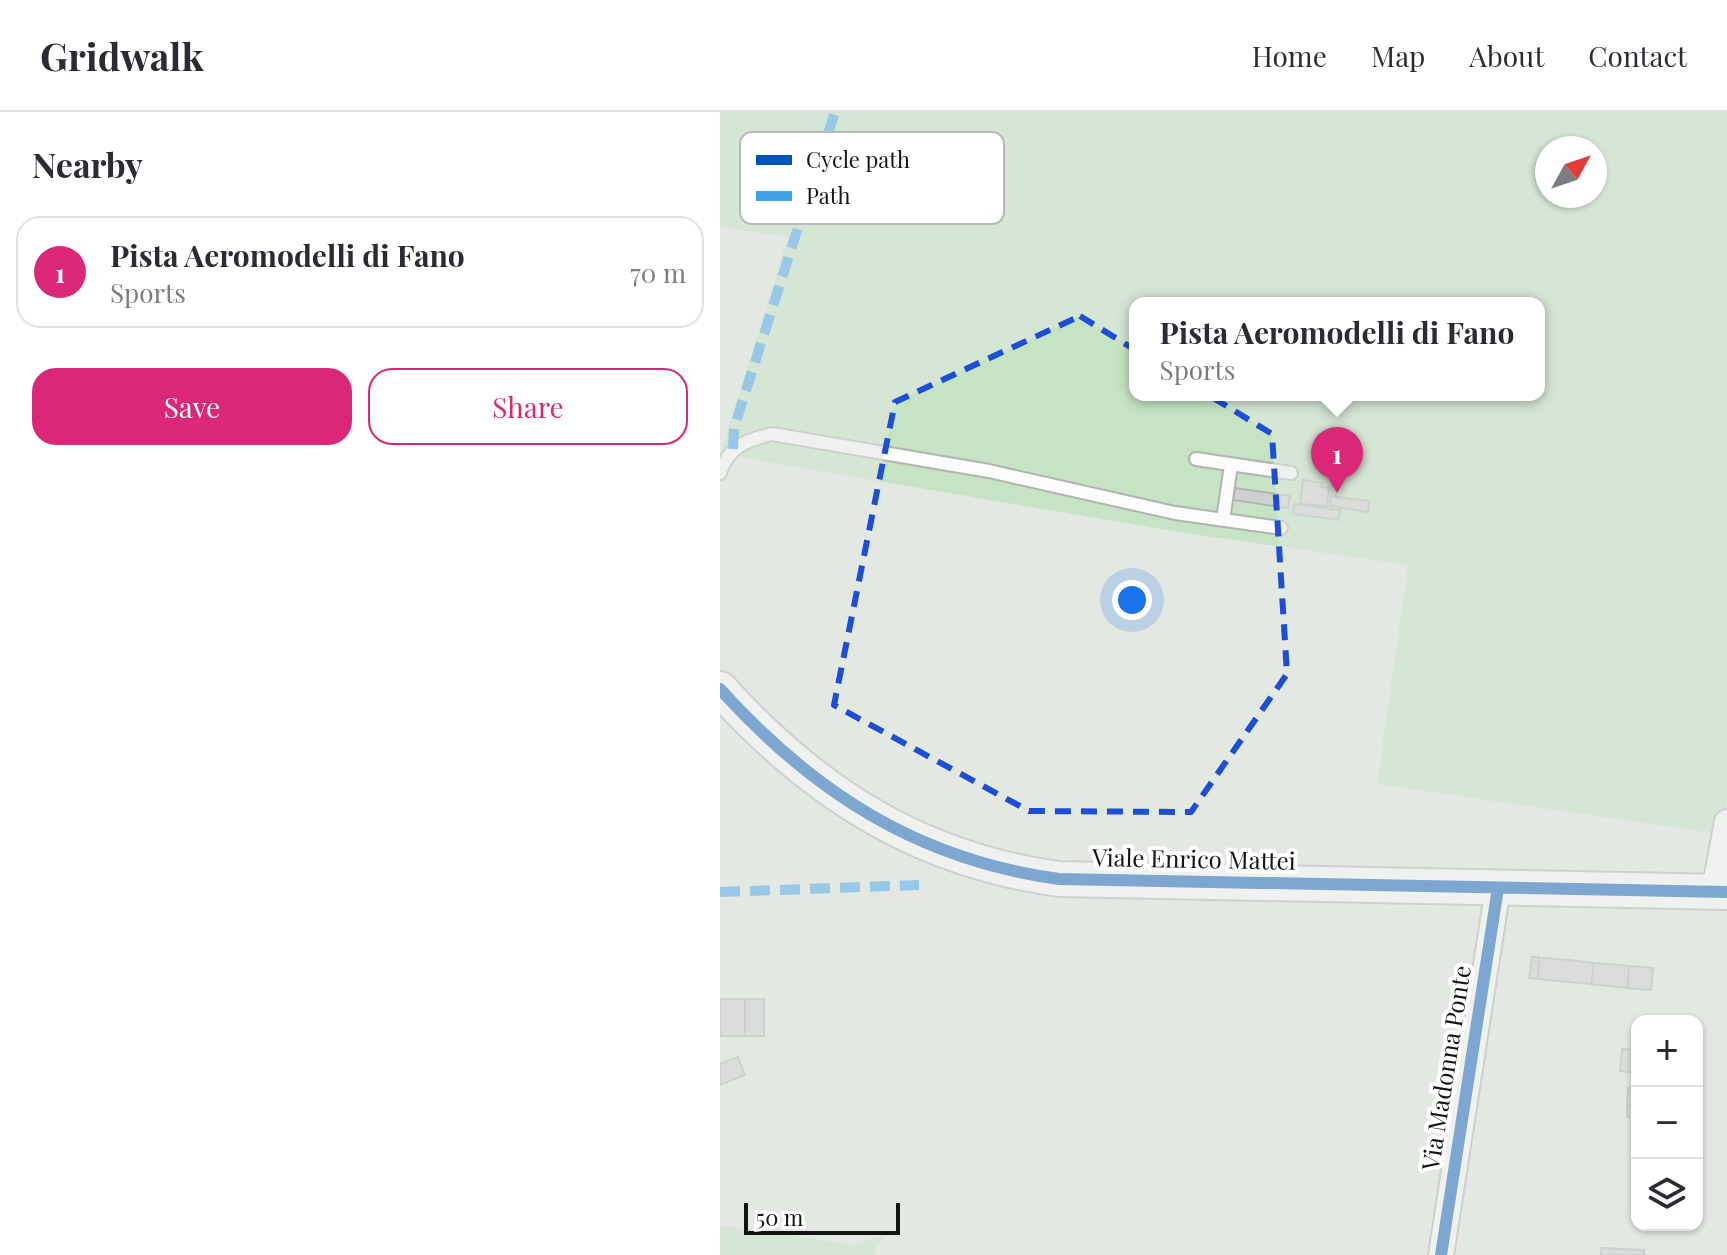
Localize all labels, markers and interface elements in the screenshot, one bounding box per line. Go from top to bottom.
text: Gridwalk [40,30,204,81]
text: Home [1252,37,1327,74]
text: Map [1371,37,1425,74]
text: About [1469,37,1544,74]
text: Contact [1588,37,1687,74]
legend [740,132,1004,224]
north arrow [1535,136,1607,208]
text: Nearby [32,141,143,187]
text: Cycle path [806,144,910,174]
text: Path [806,180,850,210]
text: Pista Aeromodelli di Fano [110,235,465,275]
text: 1 [55,255,65,290]
text: 70 m [630,255,686,290]
text: Sports [110,275,186,310]
popup [1129,297,1545,401]
text: Pista Aeromodelli di Fano [1160,312,1514,352]
text: Sports [1160,352,1235,387]
button: Save [32,368,352,445]
button: Share [368,368,688,445]
pin: 1 [1311,427,1363,493]
your location [1112,580,1152,620]
street label: Viale Enrico Mattei [1091,840,1296,876]
street label: Via Madonna Ponte [1413,963,1477,1173]
map controls [1631,1015,1703,1231]
button: + [1631,1015,1703,1087]
button: − [1631,1087,1703,1159]
button: layers [1631,1159,1703,1231]
scale bar [744,1199,900,1235]
text: 50 m [756,1202,803,1232]

